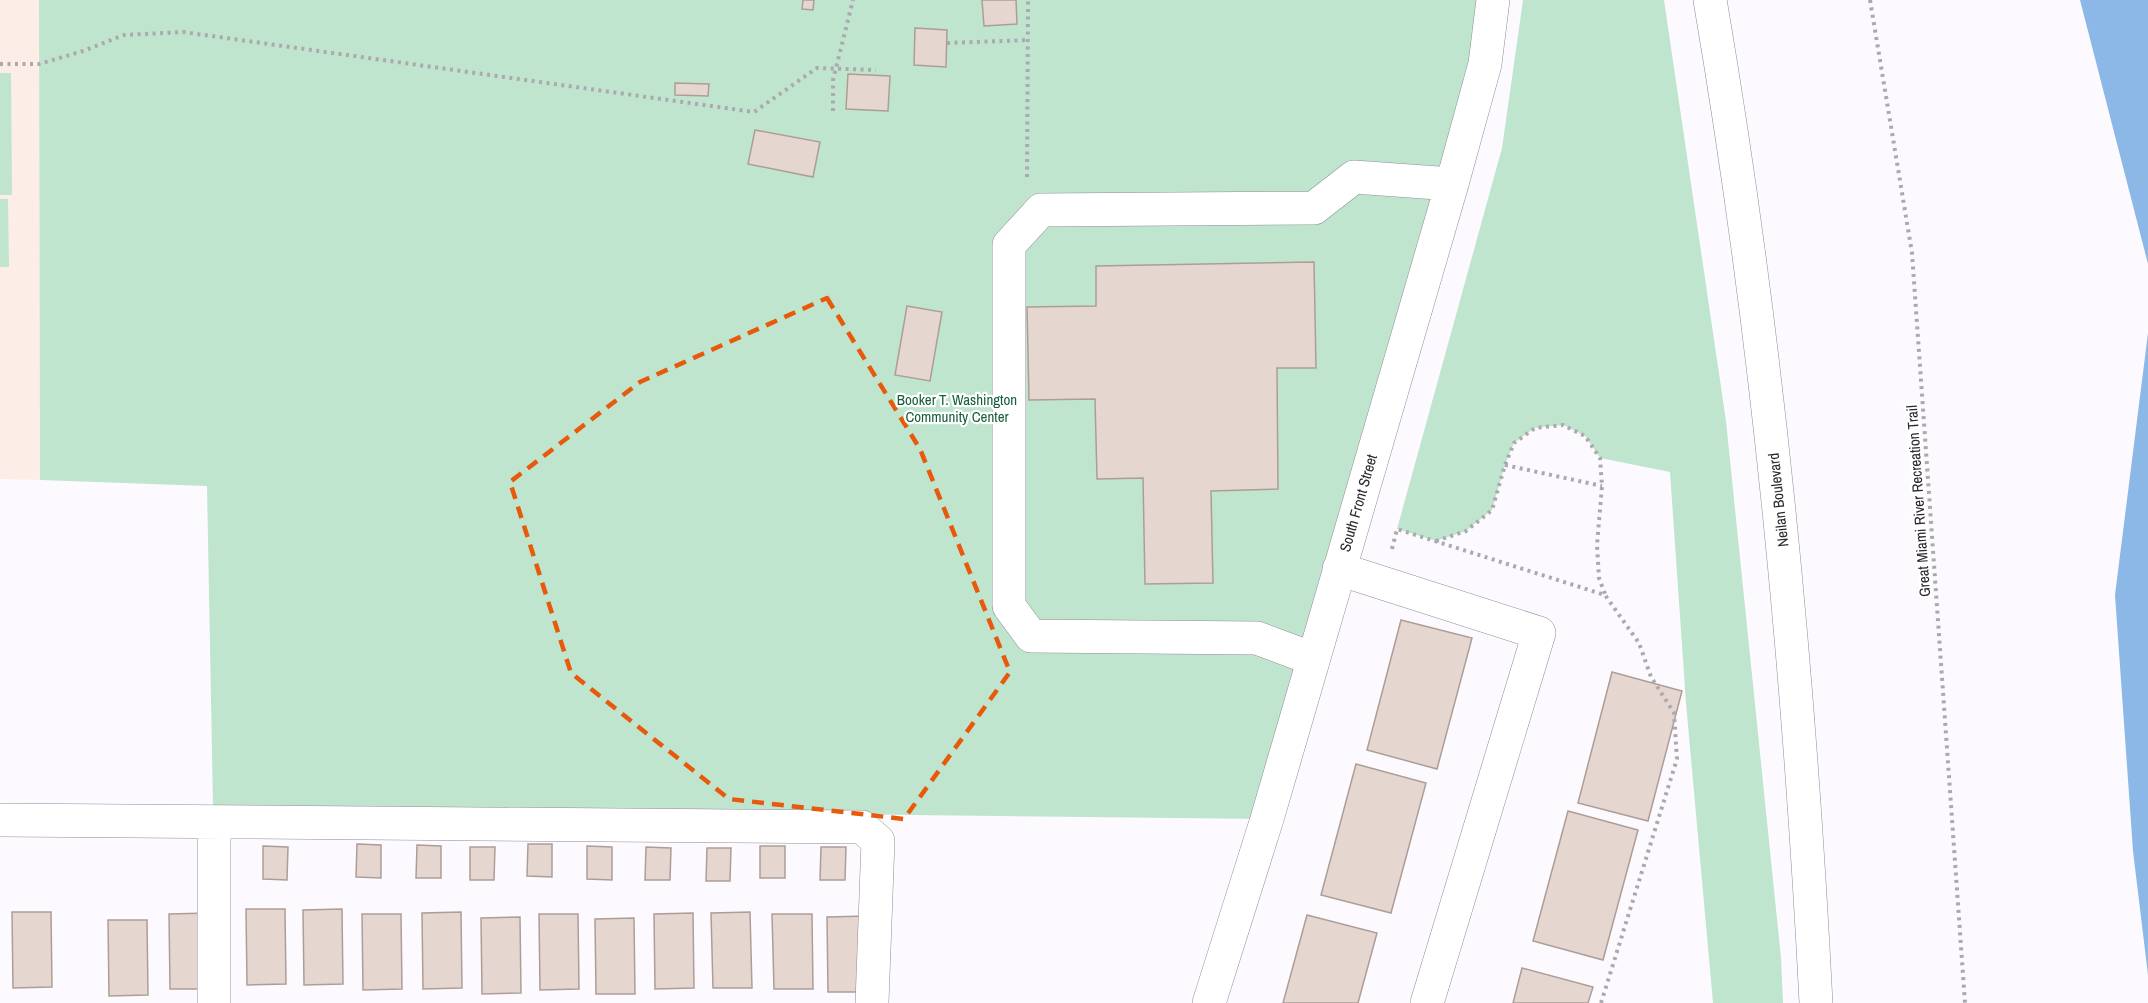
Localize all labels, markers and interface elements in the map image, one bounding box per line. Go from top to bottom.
park label: Booker T. Washington Community Center [897,389,1017,427]
street label: Great Miami River Recreation Trail [1901,404,1935,598]
street label: South Front Street [1334,451,1382,554]
street label: Neilan Boulevard [1763,452,1793,548]

